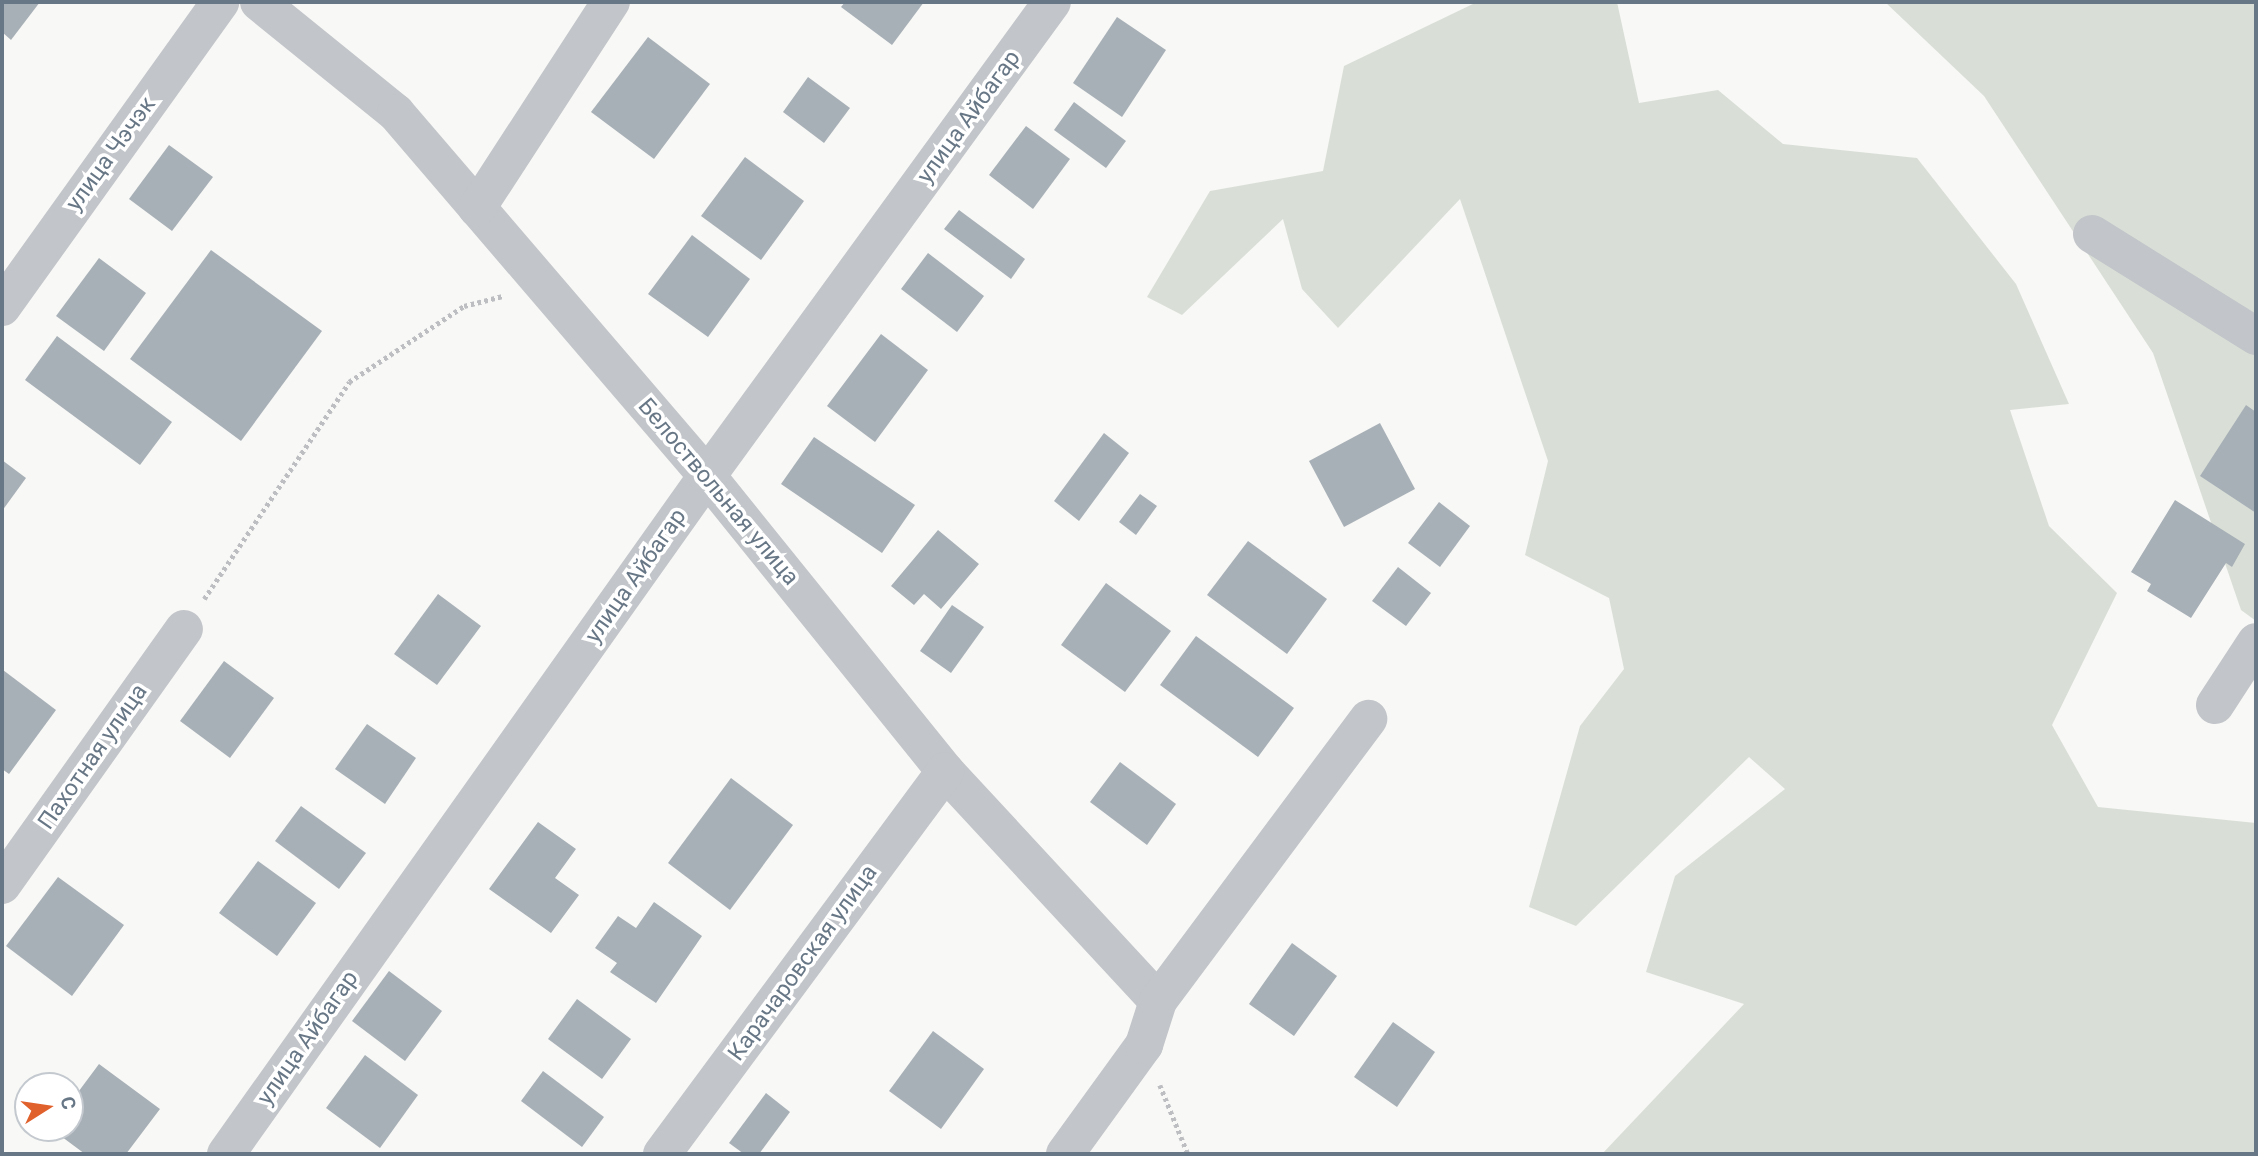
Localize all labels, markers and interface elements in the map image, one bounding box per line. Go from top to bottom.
street label: улица Айбагар [912,45,1026,189]
street label: улица Чэчэк [60,92,162,216]
street label: Белоствольная улица [632,393,804,591]
street label: улица Айбагар [580,504,692,648]
street label: Пахотная улица [33,679,153,835]
street label: Карачаровская улица [723,860,883,1066]
street label: улица Айбагар [252,966,364,1110]
north arrow [14,1072,84,1142]
text: С [56,1094,81,1111]

